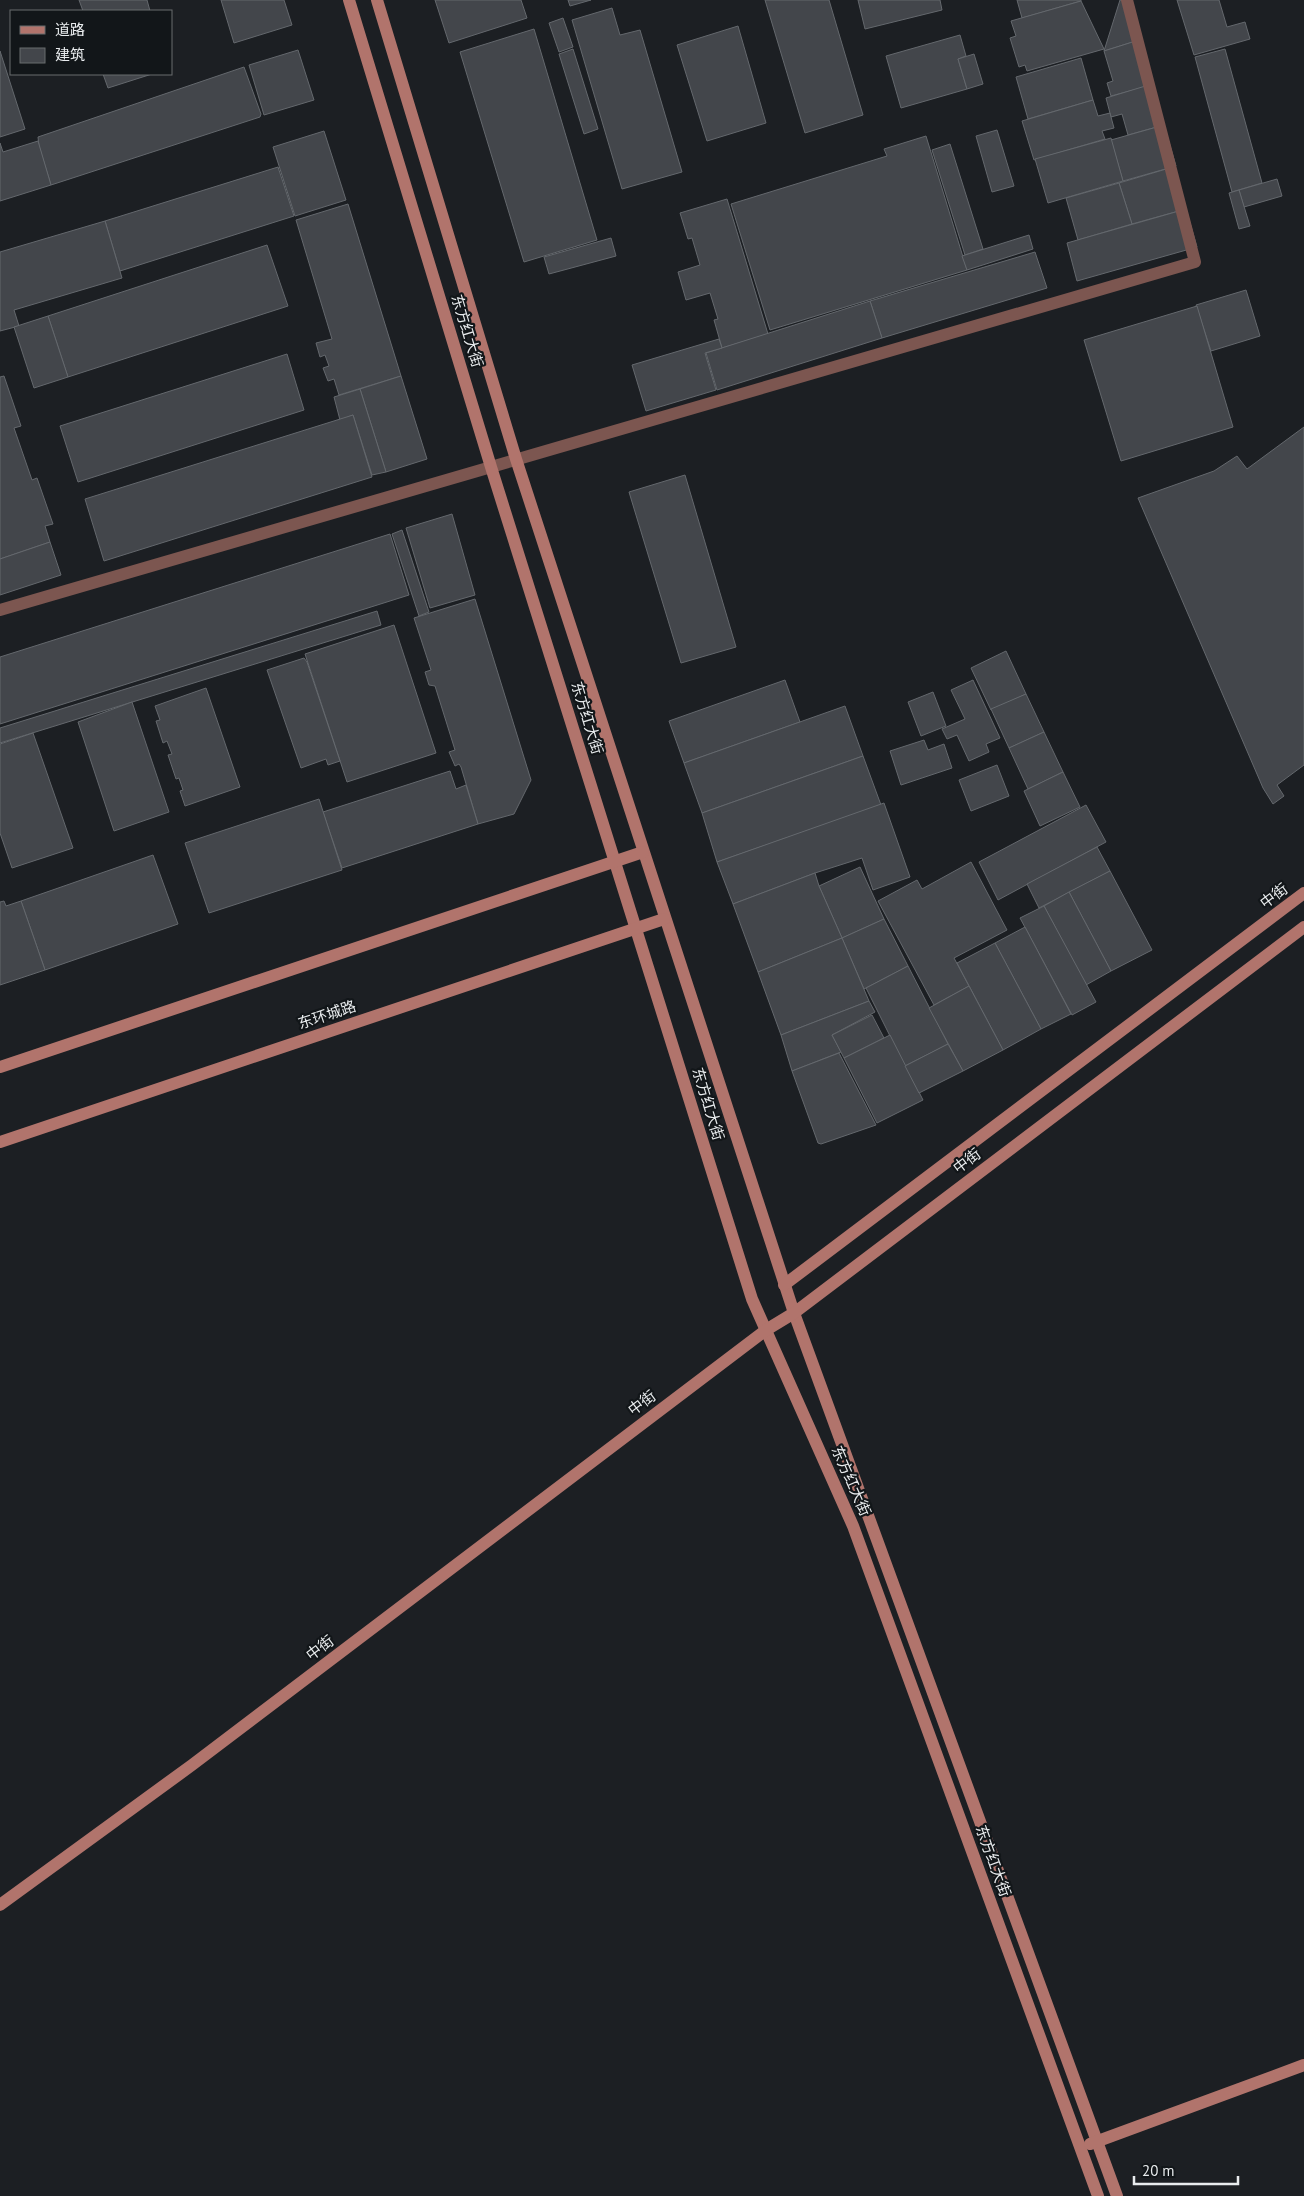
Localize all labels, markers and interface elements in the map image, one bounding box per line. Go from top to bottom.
legend [10,10,172,75]
text: 道路 [55,20,85,39]
text: 建筑 [55,45,85,64]
street label: 东方红大街 [447,292,488,370]
street label: 东方红大街 [567,679,608,757]
street label: 中街 [1256,879,1291,912]
street label: 东环城路 [295,996,358,1033]
street label: 东方红大街 [688,1065,729,1143]
street label: 中街 [949,1144,984,1177]
street label: 中街 [624,1386,659,1419]
street label: 东方红大街 [828,1443,875,1519]
street label: 中街 [302,1631,337,1664]
street label: 东方红大街 [972,1822,1015,1899]
scale bar [1134,2154,1238,2186]
text: 20 m [1142,2161,1175,2180]

